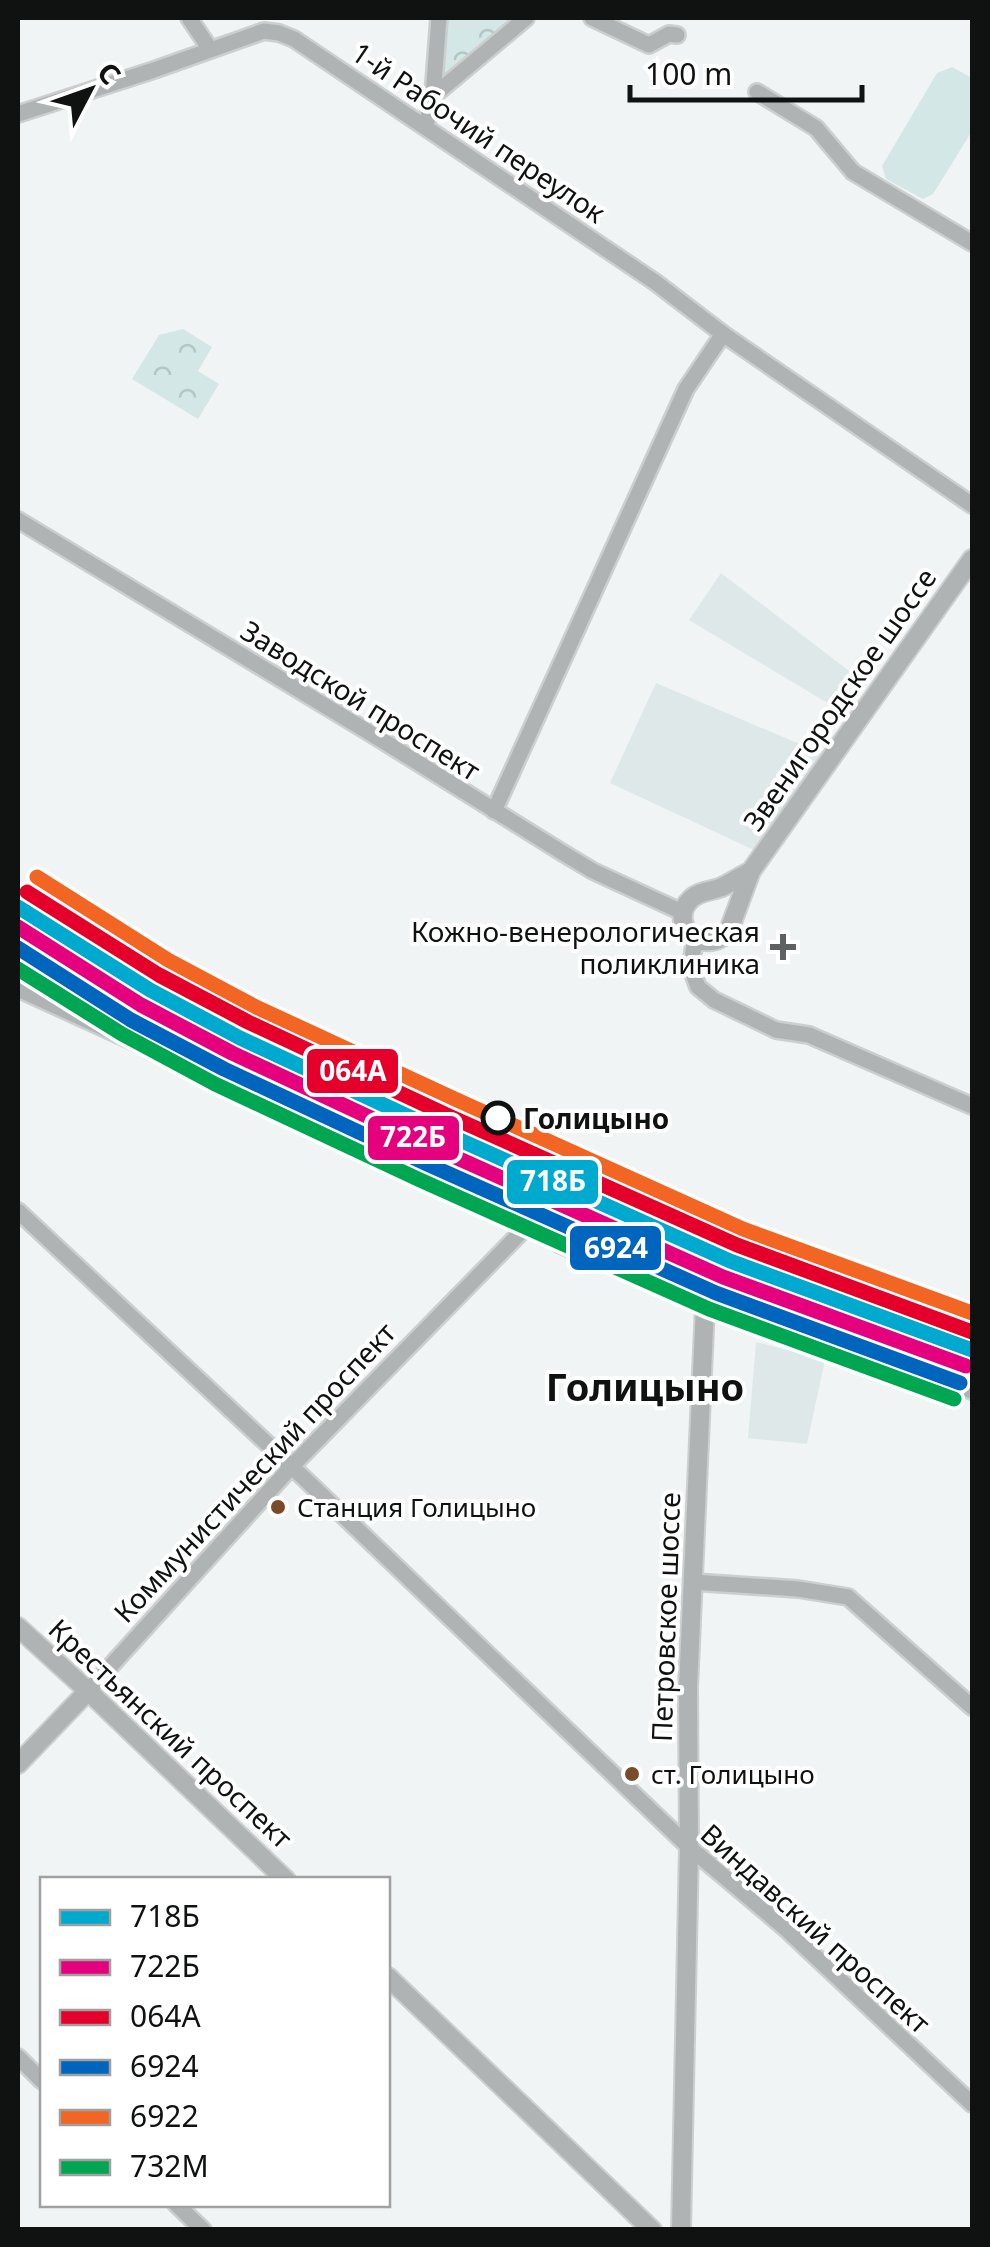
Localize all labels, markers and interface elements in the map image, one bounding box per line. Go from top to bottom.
street label: 1-й Рабочий переулок [345,33,613,231]
north arrow [40,40,140,140]
scale bar [630,40,862,102]
text: 100 m [645,53,732,94]
text: С [89,54,130,92]
street label: Звенигородское шоссе [734,560,944,838]
street label: Заводской проспект [234,611,488,789]
place label: Кожно-венерологическая поликлиника [411,912,760,982]
marker: Кожно-венерологическая поликлиника [770,934,796,960]
line badge: 064А [305,1047,400,1095]
text: 064А [319,1051,387,1089]
place label: Голицыно [523,1099,669,1137]
marker: Голицыно [482,1102,514,1134]
line badge: 722Б [366,1114,461,1162]
text: 722Б [380,1117,446,1155]
line badge: 718Б [505,1158,600,1206]
text: 718Б [520,1161,586,1199]
line badge: 6924 [568,1224,663,1272]
text: 6924 [584,1228,648,1266]
street label: Коммунистический проспект [105,1314,403,1630]
district label: Голицыно [546,1360,744,1412]
place label: Станция Голицыно [297,1489,536,1525]
street label: Петровское шоссе [642,1492,688,1742]
marker: Станция Голицыно [268,1497,288,1517]
street label: Крестьянский проспект [41,1610,301,1856]
place label: ст. Голицыно [651,1756,815,1792]
marker: ст. Голицыно [622,1764,642,1784]
street label: Виндавский проспект [693,1815,939,2041]
legend [40,1877,390,2207]
text: 718Б [130,1895,200,1936]
text: 722Б [130,1945,200,1986]
text: 064А [130,1995,201,2036]
text: 6924 [130,2045,199,2086]
text: 6922 [130,2095,199,2136]
text: 732М [130,2145,209,2186]

